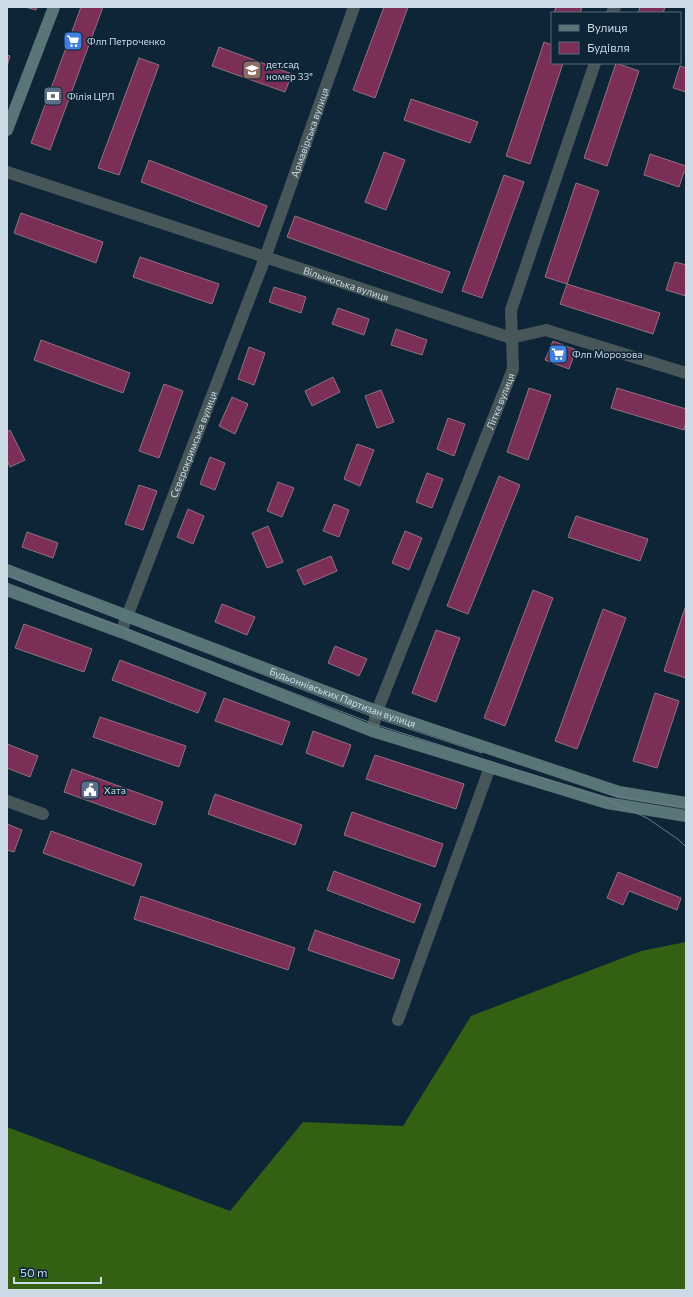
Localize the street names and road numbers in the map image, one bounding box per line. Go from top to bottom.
street label: Армавірська вулиця [288,86,331,179]
street label: Вільнюська вулиця [302,264,390,303]
street label: Літке вулиця [484,371,517,431]
street label: Сєвєрокримська вулиця [167,389,219,500]
street label: Будьоннівських Партизан вулиця [268,665,417,730]

